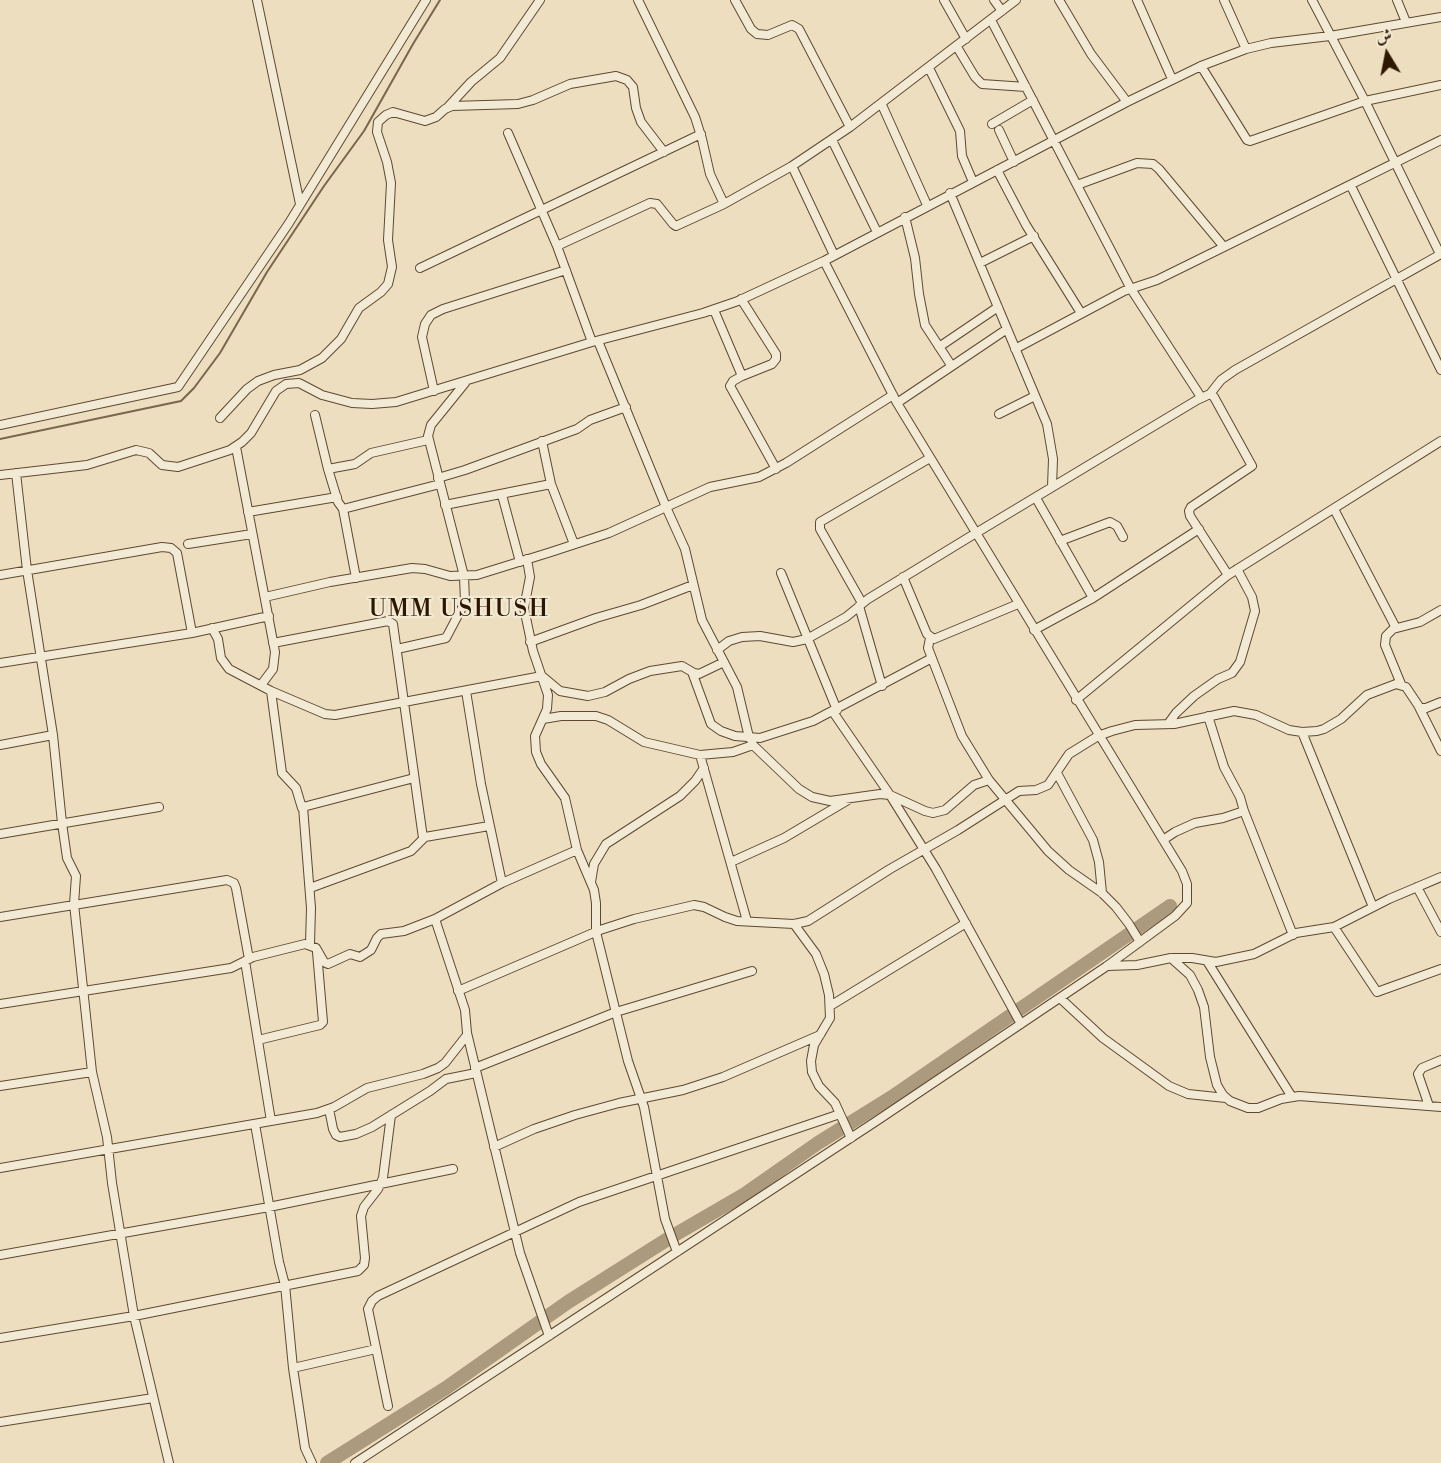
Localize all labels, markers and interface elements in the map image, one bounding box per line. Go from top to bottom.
north arrow [1357,24,1417,84]
text: ش [1374,25,1393,47]
district label: UMM USHUSH [369,596,549,624]

